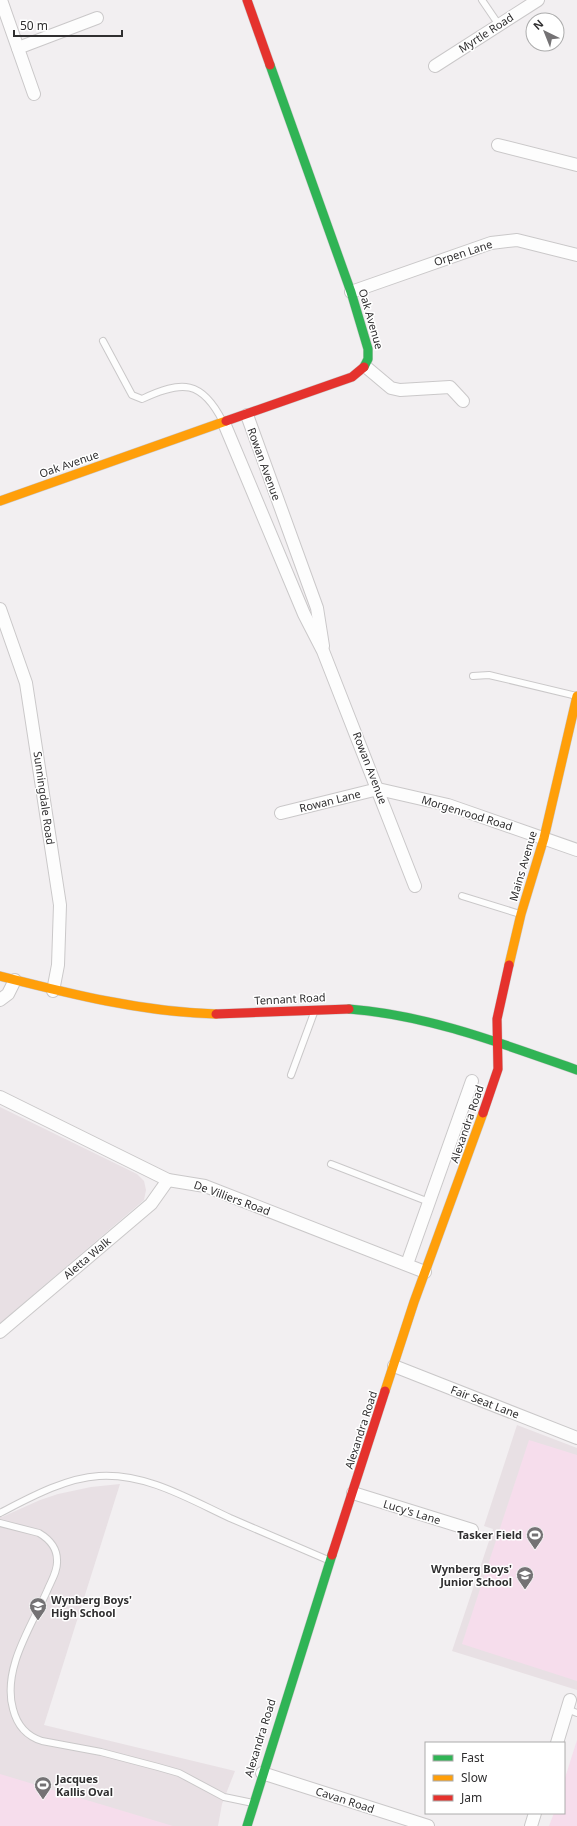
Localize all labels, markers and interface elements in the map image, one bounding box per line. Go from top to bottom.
street label: Myrtle Road [455,9,516,56]
scale bar [14,12,122,38]
north arrow [525,12,565,52]
text: N [529,16,546,33]
text: 50 m [20,17,48,34]
street label: Orpen Lane [432,236,494,269]
street label: Oak Avenue [356,287,387,351]
street label: Rowan Avenue [244,425,285,502]
street label: Oak Avenue [37,446,101,481]
street label: Rowan Avenue [350,729,391,806]
street label: Sunningdale Road [31,750,58,846]
street label: Rowan Lane [298,786,362,815]
street label: Morgenrood Road [420,792,515,834]
street label: Mains Avenue [505,829,540,903]
street label: Tennant Road [254,989,326,1008]
street label: Alexandra Road [446,1083,487,1165]
street label: De Villiers Road [192,1177,272,1218]
street label: Aletta Walk [60,1233,114,1282]
street label: Fair Seat Lane [449,1382,522,1421]
street label: Alexandra Road [341,1389,380,1471]
street label: Lucy's Lane [382,1496,443,1527]
sports icon: Tasker Field [525,1525,545,1550]
place label: Tasker Field [457,1527,522,1542]
place label: Wynberg Boys' Junior School [431,1561,512,1589]
school or university icon: Wynberg Boys' Junior School [515,1565,535,1590]
place label: Wynberg Boys' High School [51,1592,132,1620]
school or university icon: Wynberg Boys' High School [28,1596,48,1621]
street label: Alexandra Road [240,1697,279,1779]
legend [425,1742,565,1814]
text: Fast [461,1749,485,1766]
text: Slow [461,1769,488,1786]
place label: Jacques Kallis Oval [55,1771,113,1799]
sports icon: Jacques Kallis Oval [33,1775,53,1800]
street label: Cavan Road [314,1783,376,1816]
text: Jam [460,1789,482,1806]

